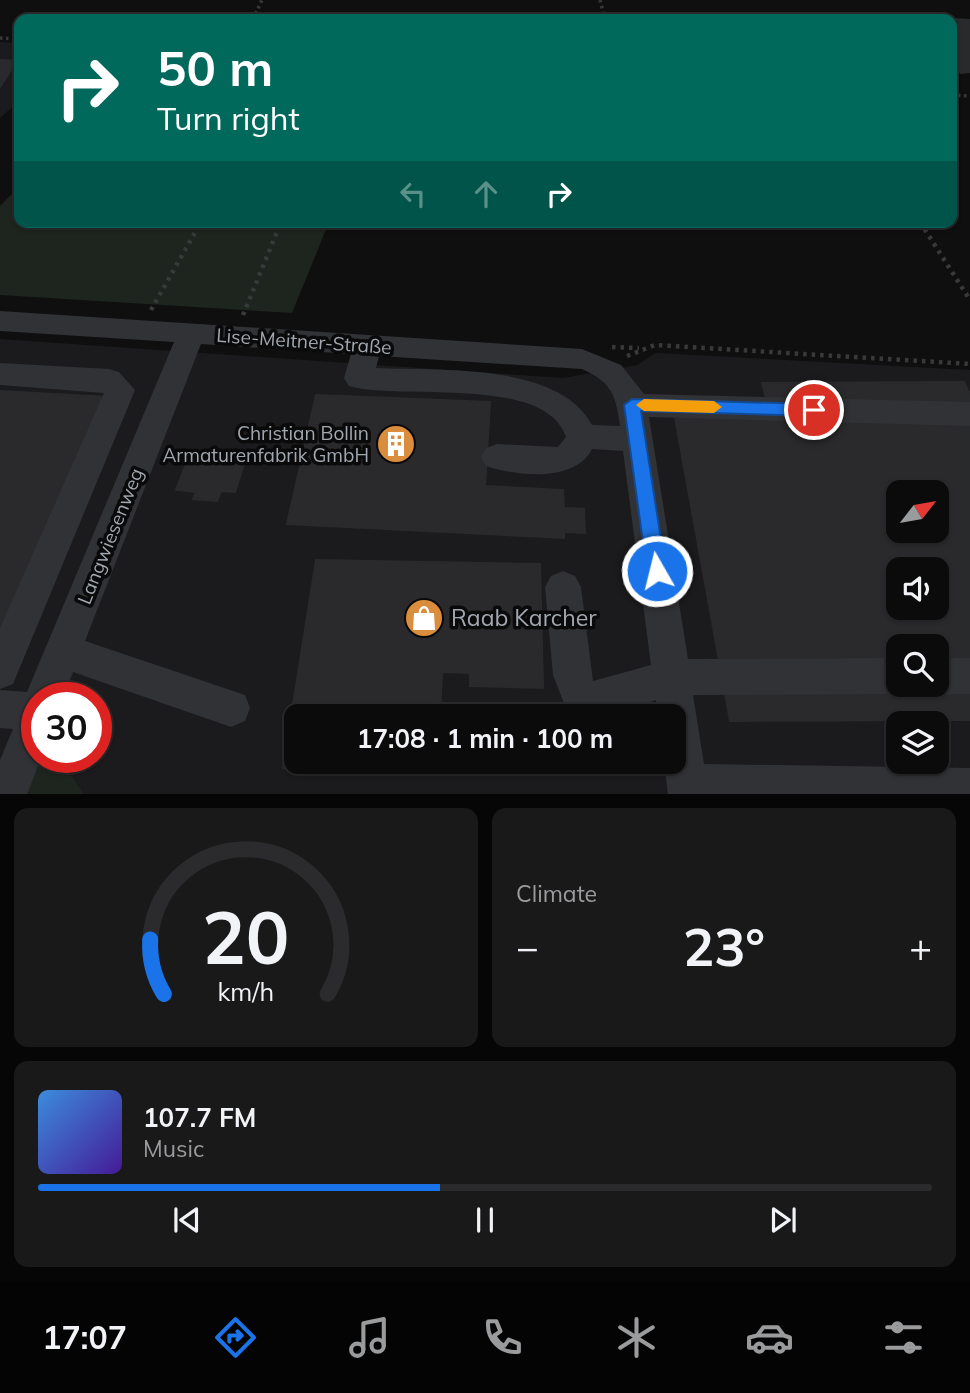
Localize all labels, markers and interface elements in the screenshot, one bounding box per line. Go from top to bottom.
text: 50 m [157,37,273,98]
icon: right [42,42,133,133]
text: Turn right [157,98,300,138]
icon: left [394,175,432,213]
icon: ahead [467,175,505,213]
icon: right [540,175,578,213]
street label: Lise-Meitner-Straße [216,323,392,359]
pin [784,380,844,440]
icon: arrive [795,391,833,429]
place label: Christian Bollin Armaturenfabrik GmbH [162,421,369,467]
building icon: Christian Bollin Armaturenfabrik GmbH [375,423,417,465]
street label: Langwiesenweg [72,464,148,608]
north arrow [886,480,948,542]
map controls [886,480,949,774]
position arrow [620,534,694,608]
button: sound [886,557,949,620]
shop icon: Raab Karcher [403,597,445,639]
place label: Raab Karcher [451,603,597,632]
button: search [886,634,949,697]
speed limit sign: 30 [21,682,112,773]
button: layers [886,711,949,774]
text: 17:08 · 1 min · 100 m [357,722,613,755]
text: Climate [516,879,597,908]
text: 20 [202,891,290,982]
text: 23° [683,914,765,979]
text: − [516,923,539,971]
text: + [909,923,932,971]
text: km/h [218,975,274,1006]
text: 107.7 FM [143,1101,256,1134]
text: Music [143,1134,204,1163]
icon: previous [168,1201,206,1239]
icon: pause [466,1201,504,1239]
icon: next [764,1201,802,1239]
icon: directions [211,1313,260,1362]
icon: music [345,1313,394,1362]
icon: phone [478,1313,527,1362]
icon: climate [612,1313,661,1362]
icon: car [745,1313,794,1362]
icon: filters [879,1313,928,1362]
text: 17:07 [42,1317,127,1357]

